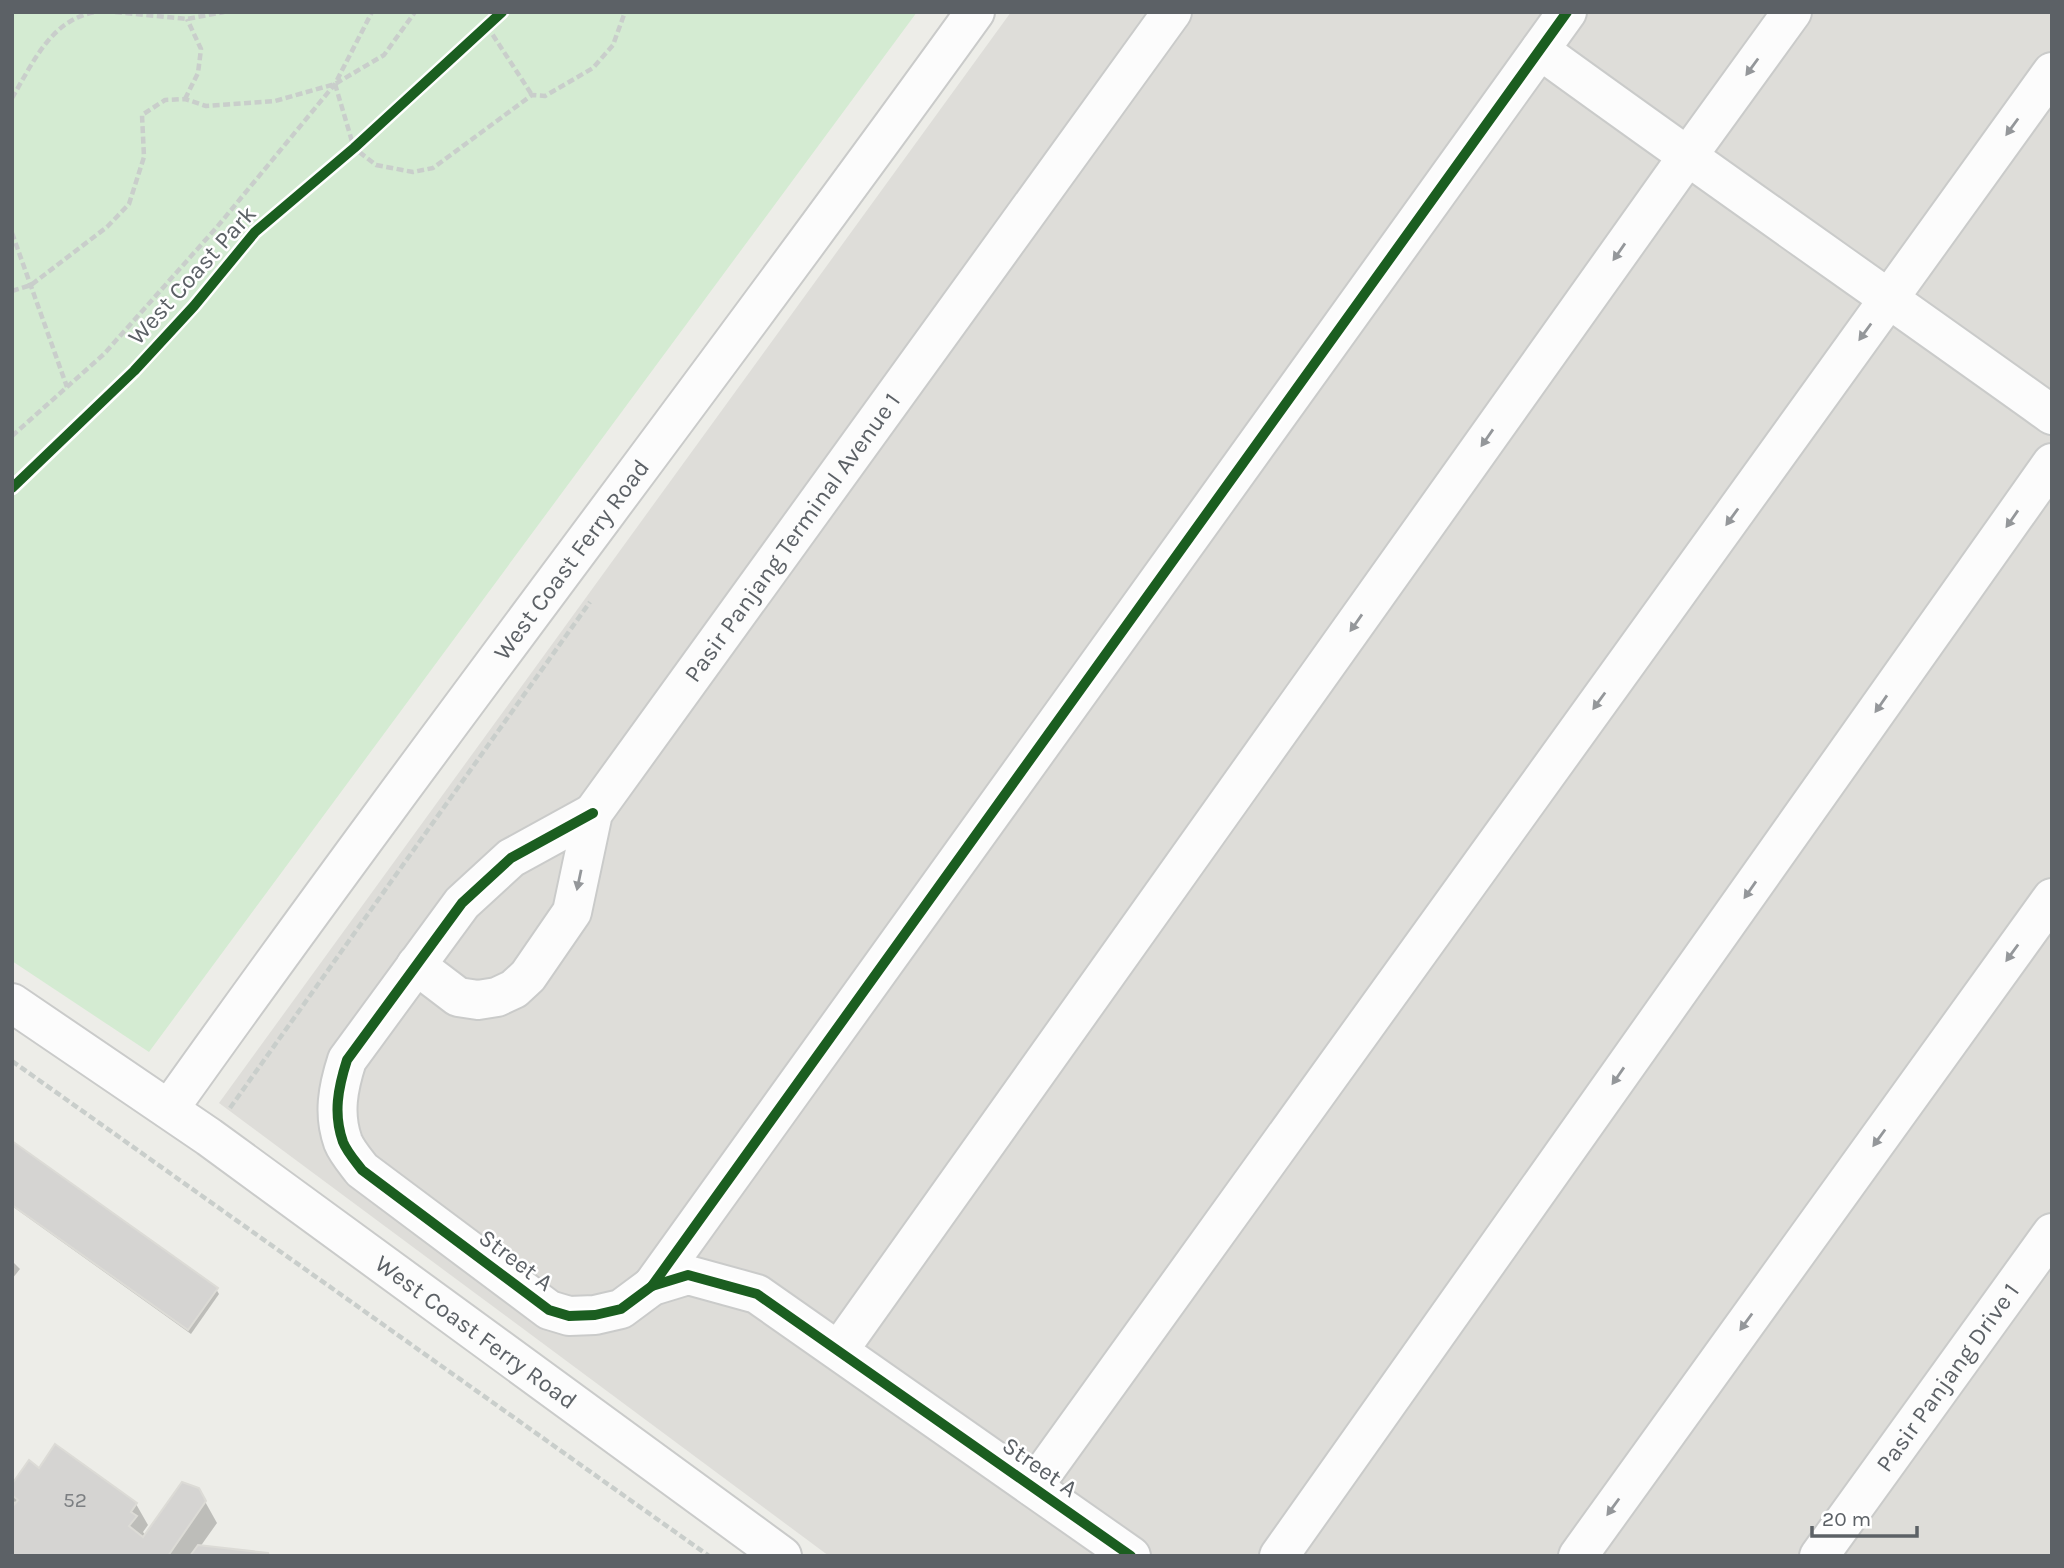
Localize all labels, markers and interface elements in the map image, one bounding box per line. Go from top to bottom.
one-way arrow [1745,58,1759,76]
one-way arrow [2005,118,2019,136]
street label: West Coast Park [122,200,262,350]
one-way arrow [1612,243,1626,261]
one-way arrow [1858,323,1872,341]
street label: Pasir Panjang Terminal Avenue 1 [678,388,906,687]
one-way arrow [1480,429,1494,447]
street label: West Coast Ferry Road [488,454,655,665]
one-way arrow [1725,508,1739,526]
one-way arrow [2005,510,2019,528]
one-way arrow [1349,614,1363,632]
one-way arrow [1592,692,1606,710]
one-way arrow [1874,695,1888,713]
one-way arrow [574,869,585,891]
one-way arrow [1743,881,1757,899]
one-way arrow [2005,944,2019,962]
one-way arrow [1611,1067,1625,1085]
one-way arrow [1872,1129,1886,1147]
street label: Street A [473,1223,559,1297]
street label: West Coast Ferry Road [370,1249,582,1415]
street label: Pasir Panjang Drive 1 [1870,1278,2025,1477]
one-way arrow [1739,1313,1753,1331]
street label: Street A [997,1431,1083,1503]
house number: 52 [63,1488,87,1512]
scale bar [1812,1494,1917,1538]
one-way arrow [1606,1498,1620,1516]
text: 20 m [1822,1507,1871,1531]

